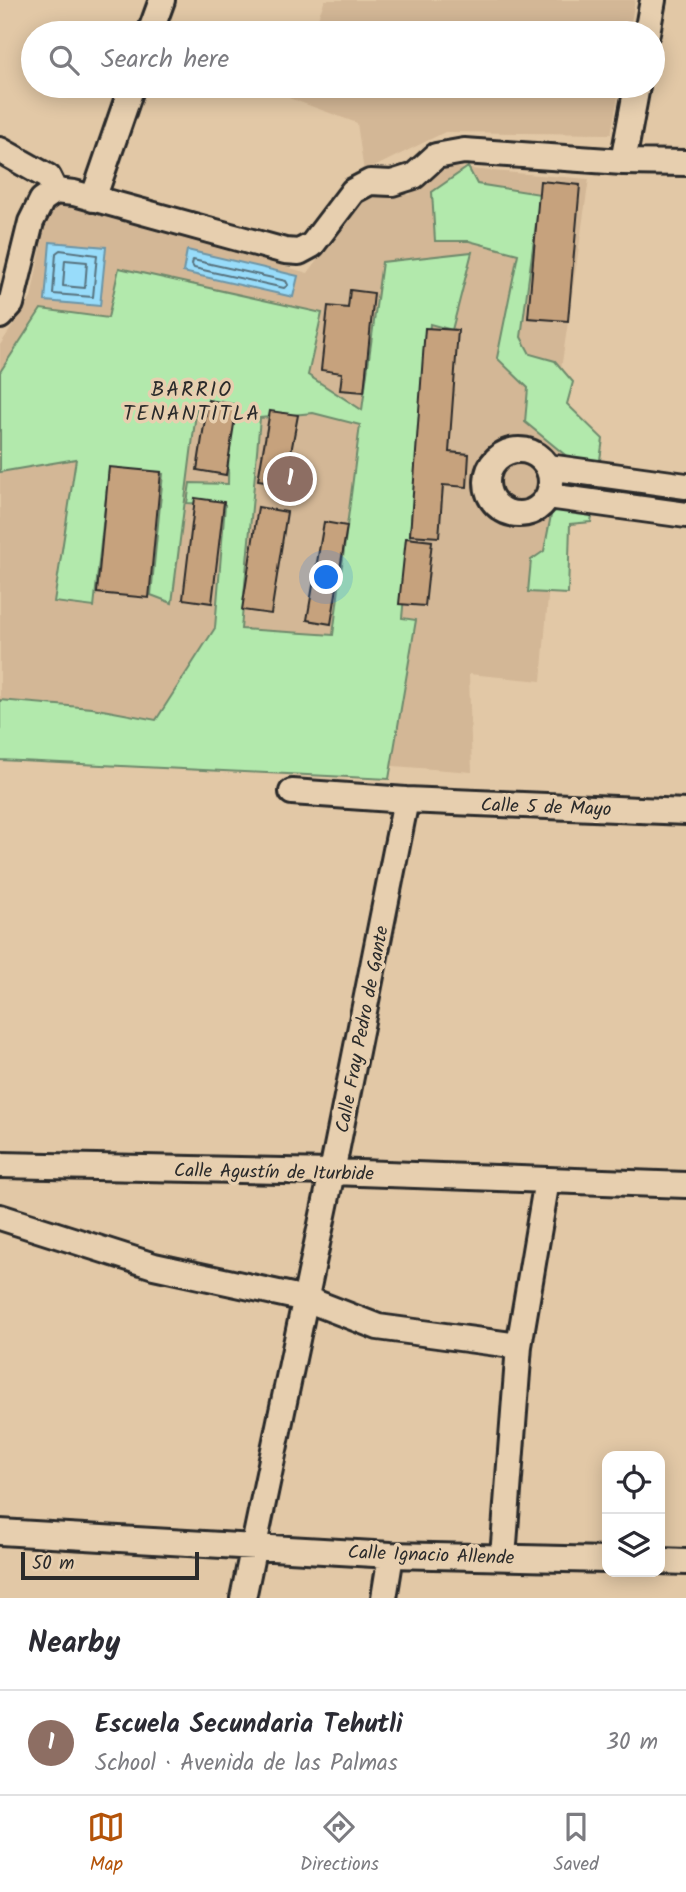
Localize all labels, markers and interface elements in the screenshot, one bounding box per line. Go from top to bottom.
search box [21,21,665,98]
text: Search here [101,39,229,81]
icon: search [45,41,83,79]
district label: BARRIO TENANTITLA [123,374,261,431]
pin: 1 [267,453,313,505]
your location [309,560,343,594]
street label: Calle 5 de Mayo [480,791,612,825]
street label: Calle Fray Pedro de Gante [328,923,398,1136]
street label: Calle Agustín de Iturbide [174,1156,375,1190]
map controls [602,1451,665,1577]
button: locate [602,1451,665,1514]
button: layers [602,1514,665,1577]
street label: Calle Ignacio Allende [347,1538,515,1574]
scale bar [21,1549,200,1581]
text: 50 m [32,1549,74,1579]
text: Nearby [28,1620,120,1668]
text: Escuela Secundaria Tehutli [95,1704,403,1746]
text: 1 [48,1725,54,1761]
text: 30 m [606,1725,658,1761]
text: School · Avenida de las Palmas [95,1746,398,1782]
tab: Map [87,1808,125,1880]
tab: Directions [300,1808,379,1880]
tab: Saved [554,1808,599,1880]

